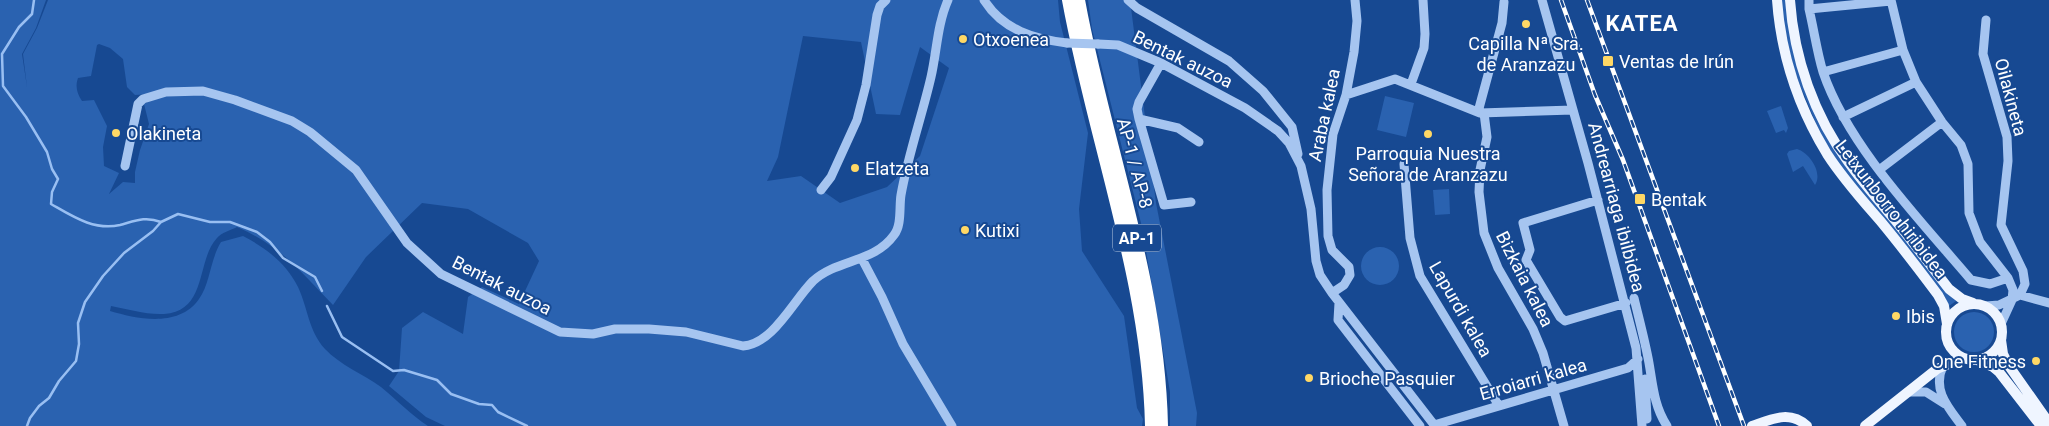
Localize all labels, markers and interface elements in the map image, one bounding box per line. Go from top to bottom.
district label: KATEA [1605,11,1679,36]
marker: Capilla Nª Sra. de Aranzazu [1520,18,1532,30]
street label: Bentak auzoa [1130,26,1236,92]
place label: Otxoenea [973,29,1049,50]
marker: Otxoenea [957,33,969,45]
place label: Capilla Nª Sra. de Aranzazu [1468,33,1584,75]
place label: Ventas de Irún [1619,51,1734,72]
marker: Ventas de Irún [1601,54,1615,68]
street label: Oilakineta [1991,56,2031,138]
street label: Araba kalea [1304,67,1344,163]
street label: AP-1 / AP-8 [1113,115,1157,211]
street label: Andrearriaga ibilbidea [1584,120,1650,294]
place label: Olakineta [126,123,201,144]
marker: Olakineta [110,127,122,139]
marker: Parroquia Nuestra Señora de Aranzazu [1422,128,1434,140]
street label: Letxunborro hiribidea [1831,136,1953,282]
place label: Parroquia Nuestra Señora de Aranzazu [1348,143,1508,185]
place label: Elatzeta [865,158,929,179]
marker: Elatzeta [849,162,861,174]
place label: Bentak [1651,189,1707,210]
marker: Bentak [1633,192,1647,206]
place label: Kutixi [975,220,1020,241]
marker: Kutixi [959,224,971,236]
road number: AP-1 [1113,224,1161,252]
street label: Bizkaia kalea [1492,228,1558,330]
street label: Bentak auzoa [449,251,555,319]
street label: Lapurdi kalea [1425,257,1497,361]
place label: Ibis [1906,306,1935,327]
marker: Ibis [1890,310,1902,322]
place label: One Fitness [1931,351,2026,372]
street label: Erroiarri kalea [1477,354,1589,404]
marker: One Fitness [2030,355,2042,367]
place label: Brioche Pasquier [1319,368,1455,389]
marker: Brioche Pasquier [1303,372,1315,384]

